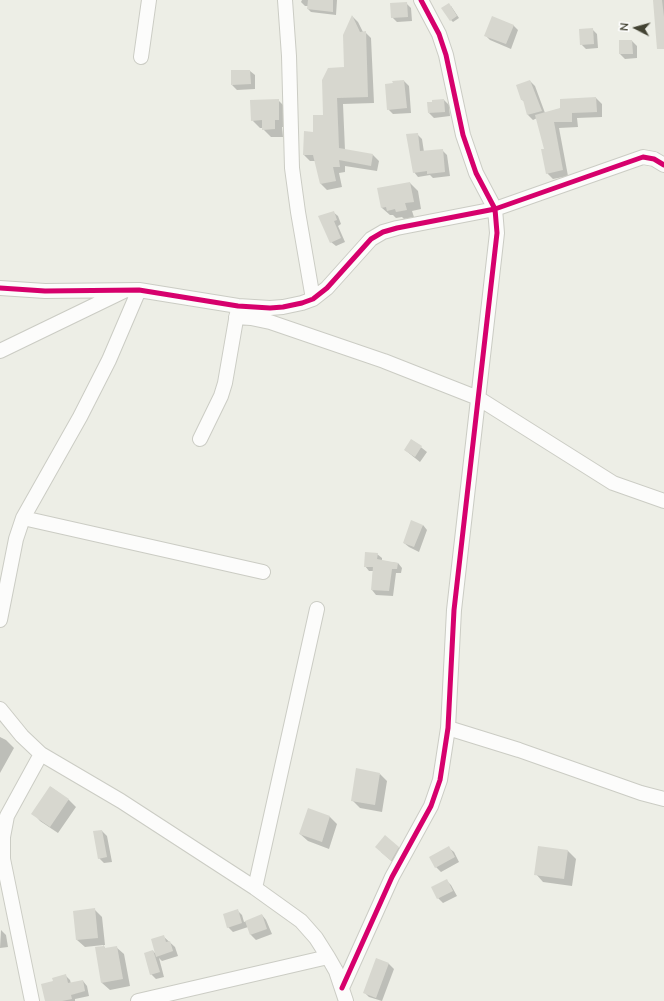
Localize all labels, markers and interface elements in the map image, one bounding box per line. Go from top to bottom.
north arrow [616,8,656,48]
text: N [617,22,631,32]

